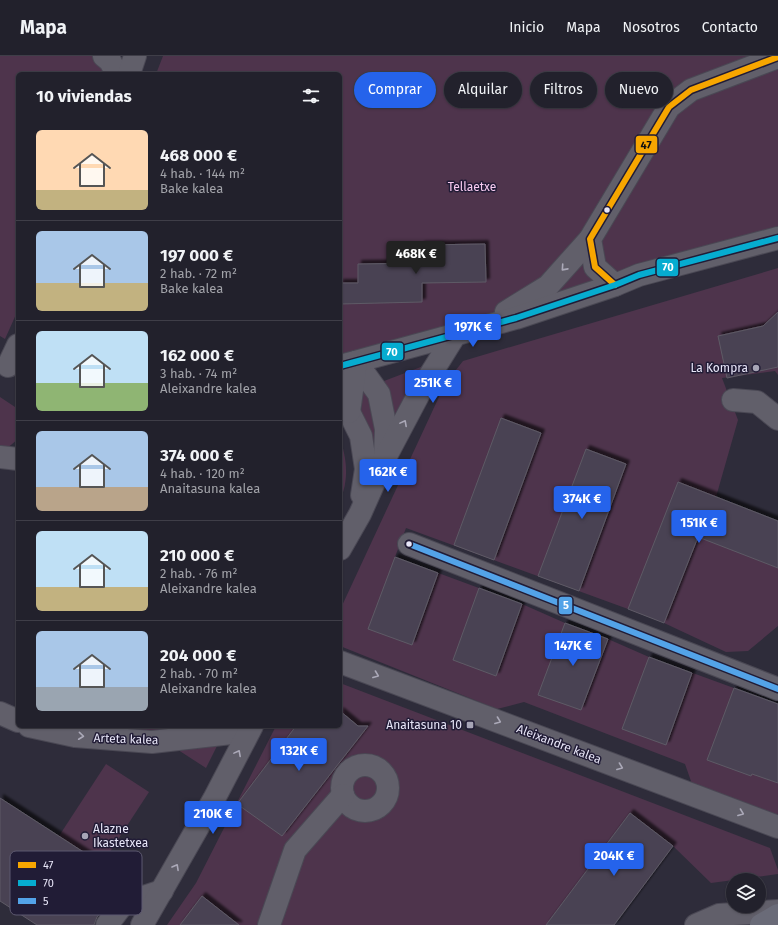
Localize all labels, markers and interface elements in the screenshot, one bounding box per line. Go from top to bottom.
text: Mapa [20,16,67,39]
text: Inicio [509,19,544,36]
text: Mapa [566,19,601,36]
text: Nosotros [623,19,680,36]
text: Contacto [702,19,758,36]
chip: Comprar [354,72,436,108]
chip: Alquilar [444,72,522,108]
chip: Filtros [530,72,597,108]
chip: Nuevo [605,72,673,108]
icon: filters [300,85,322,107]
text: 10 viviendas [36,86,132,107]
line badge: 47 [635,135,658,154]
text: 47 [640,139,652,152]
text: 468 000 € [160,145,237,166]
icon: home [68,146,116,194]
text: 4 hab. · 144 m² [160,166,245,181]
park label: Tellaetxe [448,180,496,194]
text: Bake kalea [160,181,223,196]
unlabelled marker [602,205,612,215]
pin: 468K € [383,241,449,275]
text: 197 000 € [160,245,233,266]
text: 468K € [395,246,437,261]
icon: home [68,247,116,295]
line badge: 70 [656,258,679,277]
text: 70 [662,261,674,274]
one-way arrow [561,263,569,271]
text: 2 hab. · 72 m² [160,266,237,281]
text: Bake kalea [160,281,223,296]
pin: 197K € [440,314,506,348]
text: 197K € [454,319,492,334]
line badge: 70 [381,342,404,361]
text: 162 000 € [160,345,234,366]
text: 70 [386,346,398,359]
icon: home [68,347,116,395]
place label: La Kompra [690,361,748,375]
marker: La Kompra [751,363,761,373]
text: 3 hab. · 74 m² [160,366,237,381]
pin: 251K € [400,370,466,404]
text: 251K € [414,375,452,390]
text: Aleixandre kalea [160,381,257,396]
one-way arrow [399,420,406,427]
text: 374 000 € [160,445,234,466]
icon: home [68,447,116,495]
pin: 162K € [355,459,421,493]
text: 162K € [369,464,407,479]
text: 4 hab. · 120 m² [160,466,245,481]
text: Anaitasuna kalea [160,481,260,496]
pin: 374K € [549,486,615,520]
text: 374K € [563,491,601,506]
pin: 151K € [666,510,732,544]
text: 151K € [680,515,718,530]
unlabelled marker [404,539,414,549]
text: 210 000 € [160,545,234,566]
icon: home [68,547,116,595]
text: 2 hab. · 76 m² [160,566,237,581]
text: Aleixandre kalea [160,581,257,596]
line badge: 5 [558,596,573,615]
text: 5 [563,599,569,612]
pin: 147K € [540,633,606,667]
text: 147K € [554,638,592,653]
text: 204 000 € [160,645,236,666]
icon: home [68,647,116,695]
text: 2 hab. · 70 m² [160,666,238,681]
one-way arrow [373,671,380,679]
text: Aleixandre kalea [160,681,257,696]
one-way arrow [495,717,502,725]
place label: Anaitasuna 10 [386,718,462,732]
marker: Anaitasuna 10 [465,720,475,730]
street label: Aleixandre kalea [515,721,603,767]
street label: Arteta kalea [93,731,159,747]
one-way arrow [77,732,84,741]
pin: 132K € [266,738,332,772]
text: 132K € [280,743,318,758]
one-way arrow [233,749,240,757]
one-way arrow [616,763,623,771]
pin: 210K € [180,801,246,835]
text: 210K € [193,806,233,821]
one-way arrow [738,808,745,817]
place label: Alazne Ikastetxea [93,822,148,850]
marker: Alazne Ikastetxea [80,831,90,841]
pin: 204K € [581,843,647,877]
text: 204K € [594,848,634,863]
legend [10,851,142,915]
text: 47 [43,859,54,872]
one-way arrow [171,864,178,871]
map controls [726,873,766,913]
button: layers [726,873,766,913]
text: 70 [43,877,54,890]
text: 5 [43,895,49,908]

